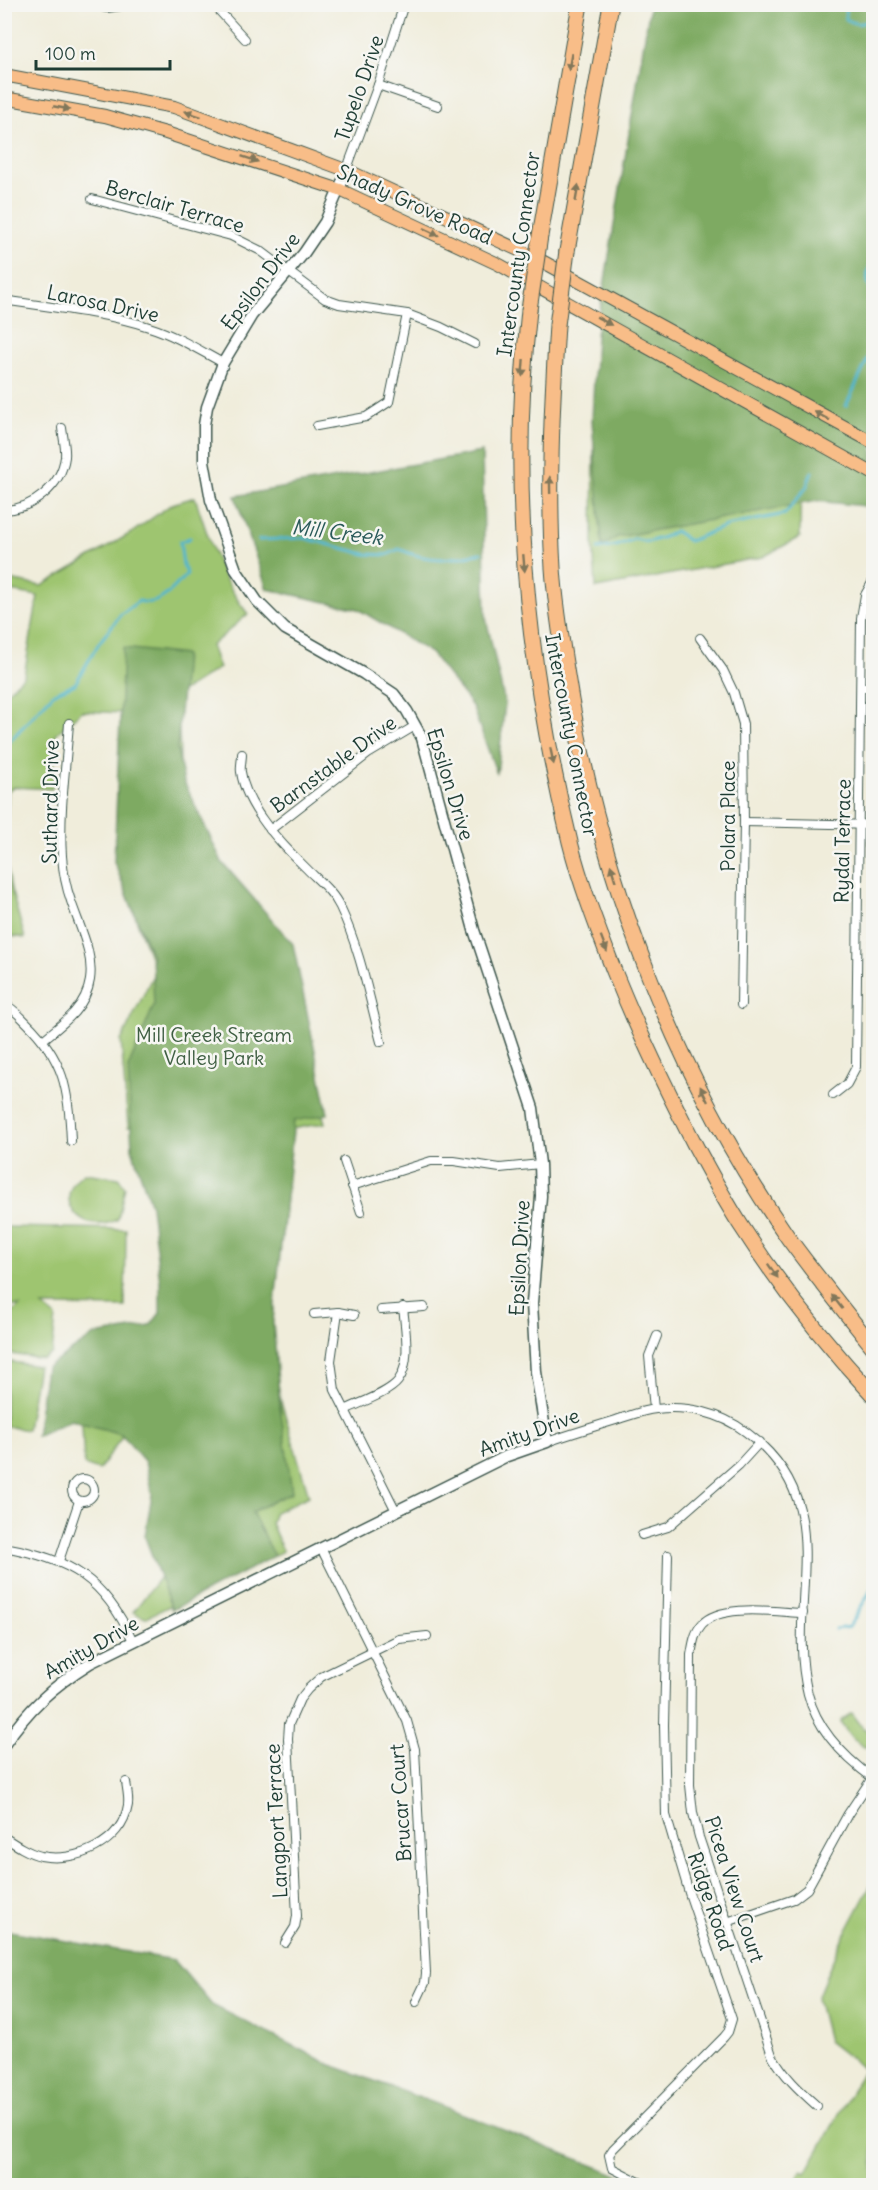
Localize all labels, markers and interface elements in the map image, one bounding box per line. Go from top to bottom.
street label: Tupelo Drive [329,32,389,144]
scale bar [36,33,170,71]
text: 100 m [45,42,96,65]
one-way arrow [565,53,574,72]
one-way arrow [53,103,71,113]
one-way arrow [184,108,202,118]
street label: Intercounty Connector [491,150,545,358]
one-way arrow [241,155,259,165]
street label: Shady Grove Road [333,158,497,250]
street label: Berclair Terrace [103,174,247,238]
one-way arrow [573,184,582,203]
street label: Epsilon Drive [215,227,305,335]
one-way arrow [422,227,440,237]
street label: Larosa Drive [45,279,161,327]
one-way arrow [596,316,613,326]
one-way arrow [518,359,527,378]
one-way arrow [813,411,830,421]
one-way arrow [545,475,555,494]
water label: Mill Creek [290,513,385,551]
one-way arrow [519,554,529,573]
street label: Intercounty Connector [540,631,604,839]
street label: Barnstable Drive [265,710,401,818]
street label: Epsilon Drive [422,725,480,843]
street label: Suthard Drive [36,740,64,864]
one-way arrow [548,747,557,766]
street label: Polara Place [715,760,740,872]
street label: Rydal Terrace [828,779,856,903]
one-way arrow [608,864,617,882]
one-way arrow [599,935,609,953]
park label: Mill Creek Stream Valley Park [136,1022,292,1070]
one-way arrow [699,1086,709,1103]
street label: Epsilon Drive [503,1199,535,1317]
one-way arrow [767,1263,779,1279]
one-way arrow [831,1295,843,1311]
street label: Amity Drive [475,1402,583,1462]
street label: Amity Drive [39,1610,143,1684]
street label: Langport Terrace [259,1743,293,1899]
street label: Brucar Court [383,1743,417,1863]
street label: Picea View Court [700,1813,770,1966]
street label: Ridge Road [682,1848,740,1954]

